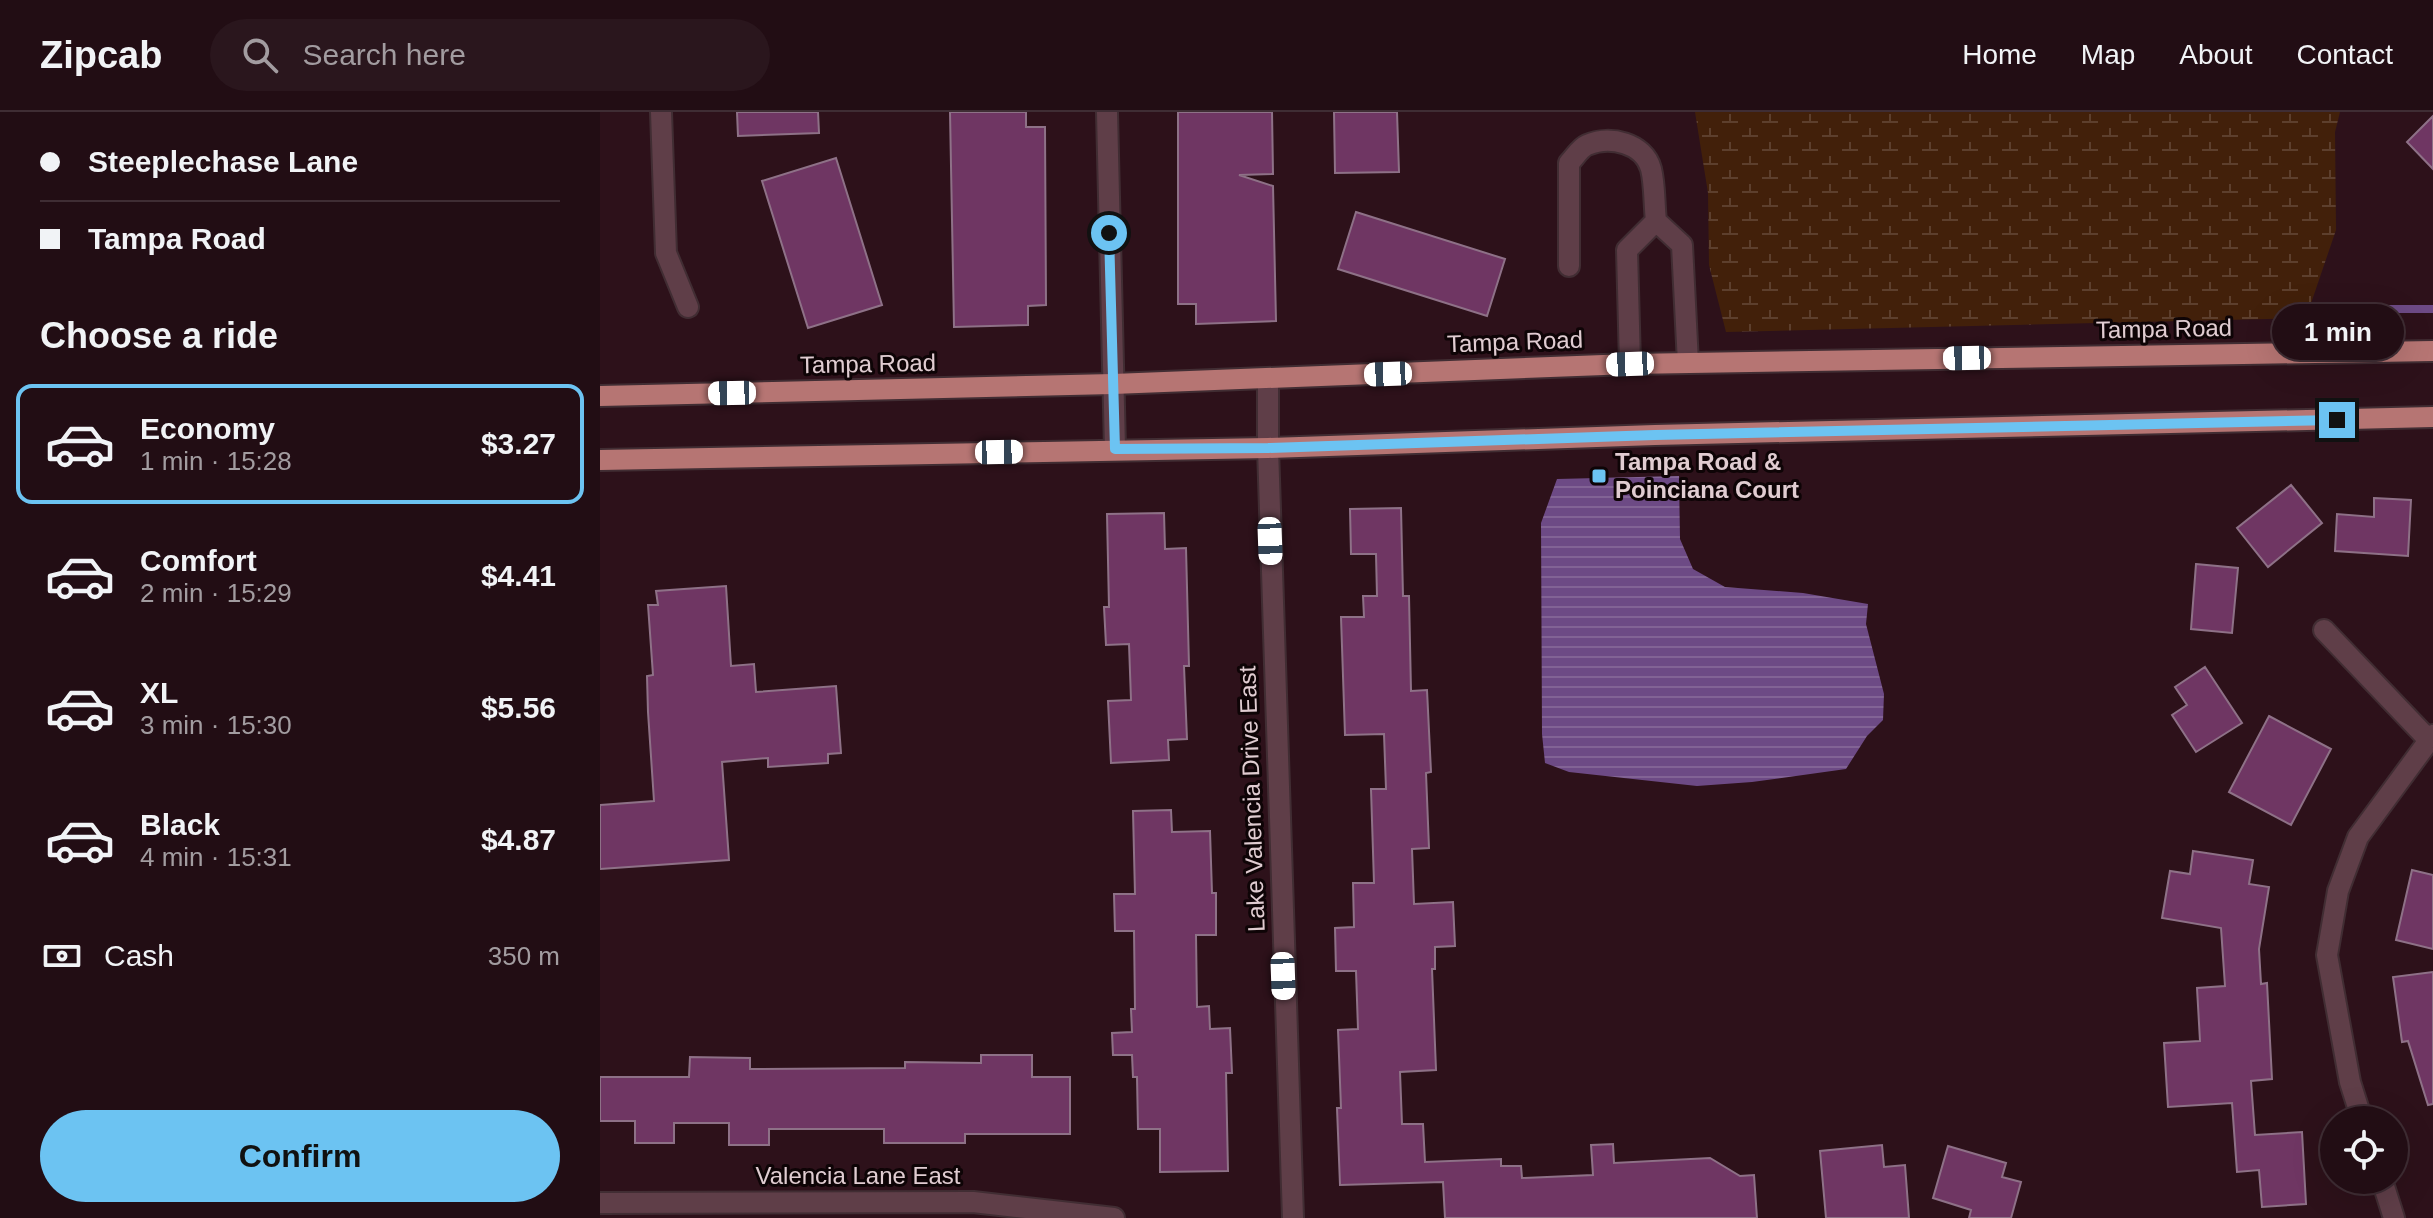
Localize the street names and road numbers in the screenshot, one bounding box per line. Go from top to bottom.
street label: Tampa Road [2096,314,2232,343]
street label: Tampa Road [1447,326,1583,357]
street label: Tampa Road [800,349,936,378]
street label: Lake Valencia Drive East [1233,665,1270,933]
street label: Valencia Lane East [755,1162,961,1189]

